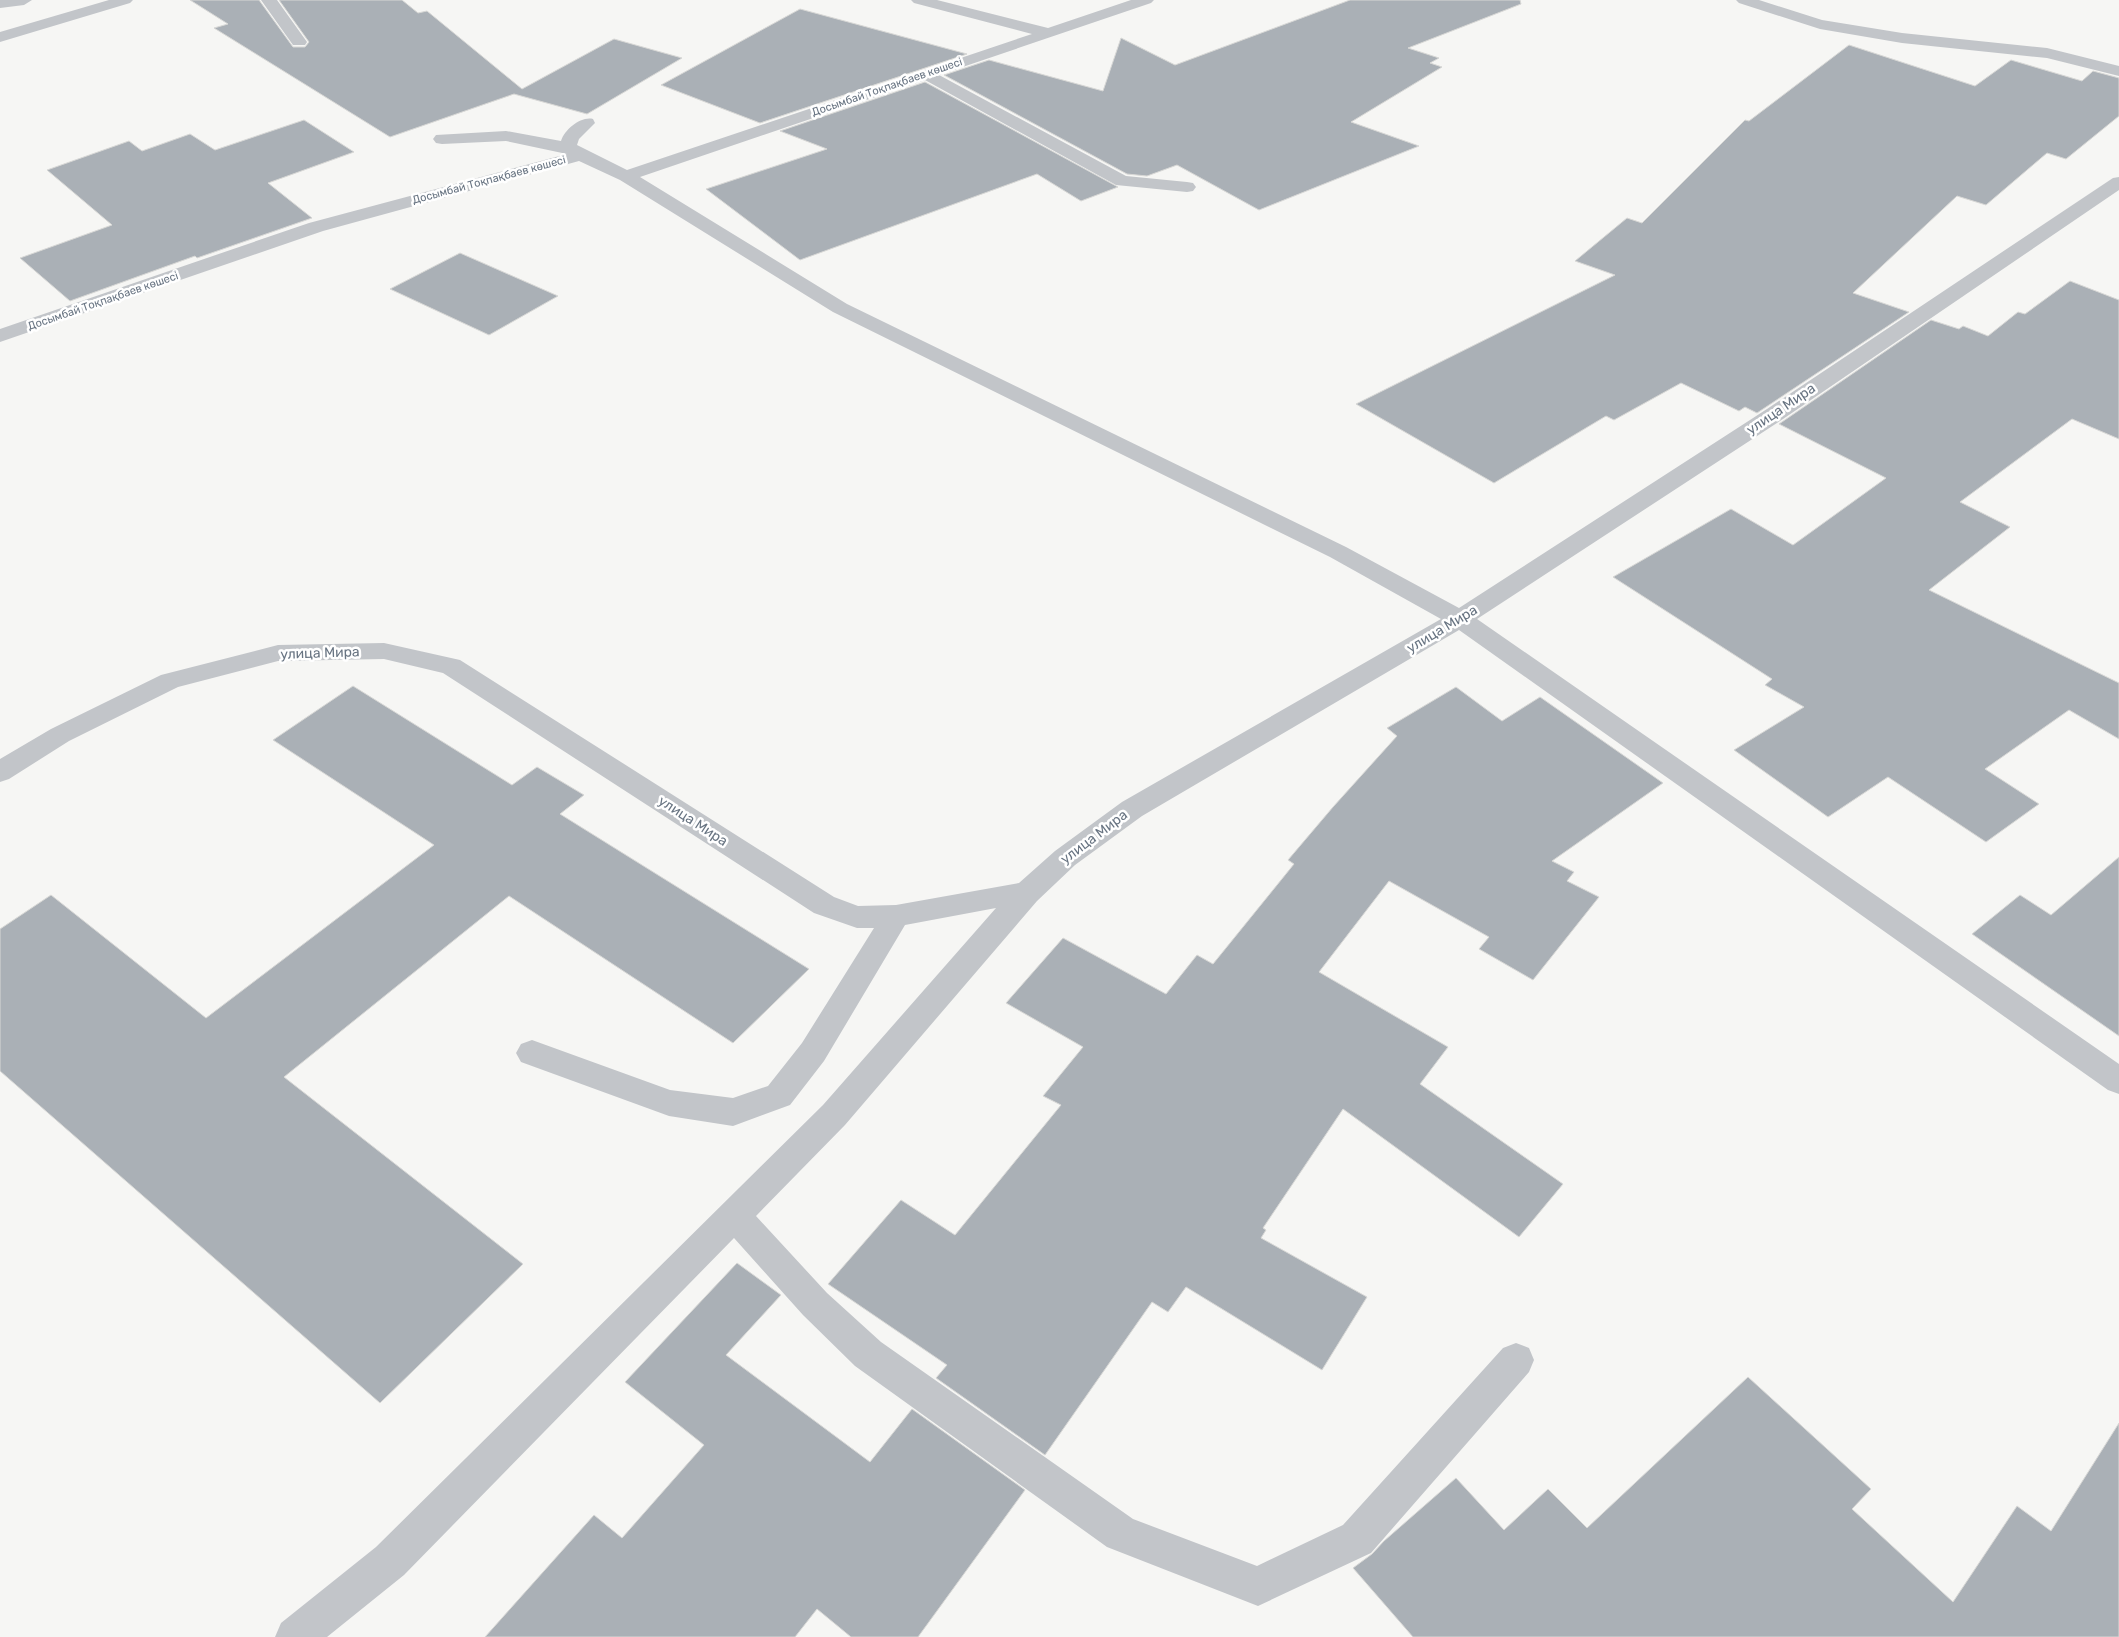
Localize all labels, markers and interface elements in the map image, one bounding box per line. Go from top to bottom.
street label: Досымбай Тоқпақбаев көшесі [810,55,964,119]
street label: Досымбай Тоқпақбаев көшесі [411,153,567,207]
street label: Досымбай Тоқпақбаев көшесі [26,269,180,333]
street label: улица Мира [1743,380,1819,438]
street label: улица Мира [1404,601,1480,657]
street label: улица Мира [280,643,360,663]
street label: улица Мира [655,792,731,850]
street label: улица Мира [1057,806,1131,868]

